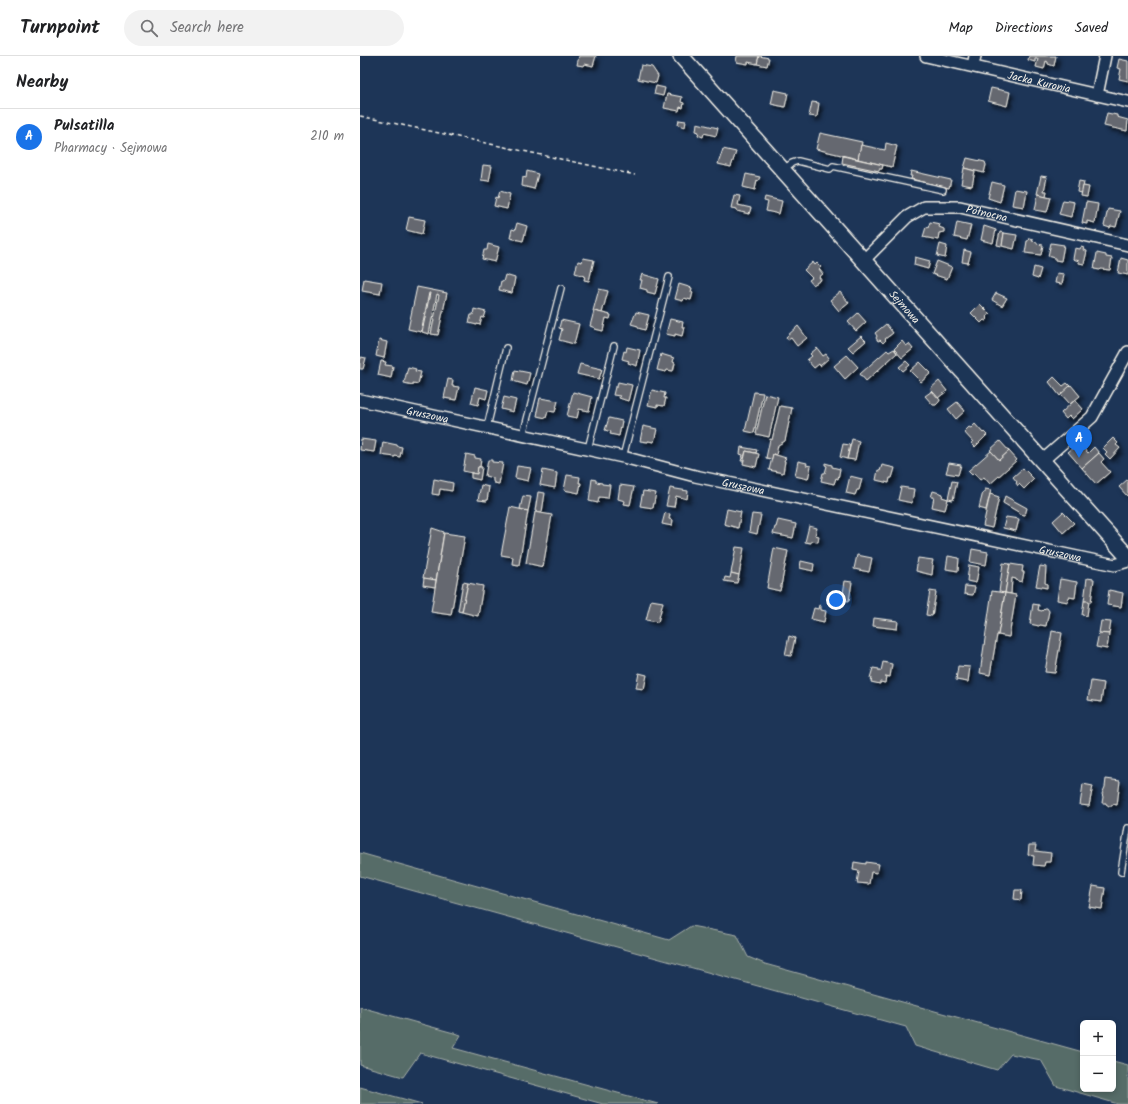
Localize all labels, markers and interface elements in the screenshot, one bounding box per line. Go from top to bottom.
search box [124,10,404,46]
text: Turnpoint [20,13,100,43]
text: Search here [170,16,244,40]
icon: search [138,17,160,39]
text: Map [948,17,973,39]
text: Directions [995,17,1053,39]
text: Saved [1075,17,1108,39]
street label: Jacka Kuronia [1006,67,1072,99]
text: Nearby [16,69,68,96]
text: Pulsatilla [54,114,114,138]
text: A [25,126,33,147]
text: 210 m [310,126,344,147]
text: Pharmacy · Sejmowa [54,138,167,159]
street label: Północna [964,201,1009,227]
street label: Sejmowa [884,286,924,328]
street label: Gruszowa [404,402,450,429]
pin: A [1066,425,1092,458]
street label: Gruszowa [720,474,766,500]
street label: Gruszowa [1037,541,1083,568]
your location [826,590,846,610]
map controls [1080,1020,1116,1092]
button: + [1080,1020,1116,1056]
button: − [1080,1056,1116,1092]

